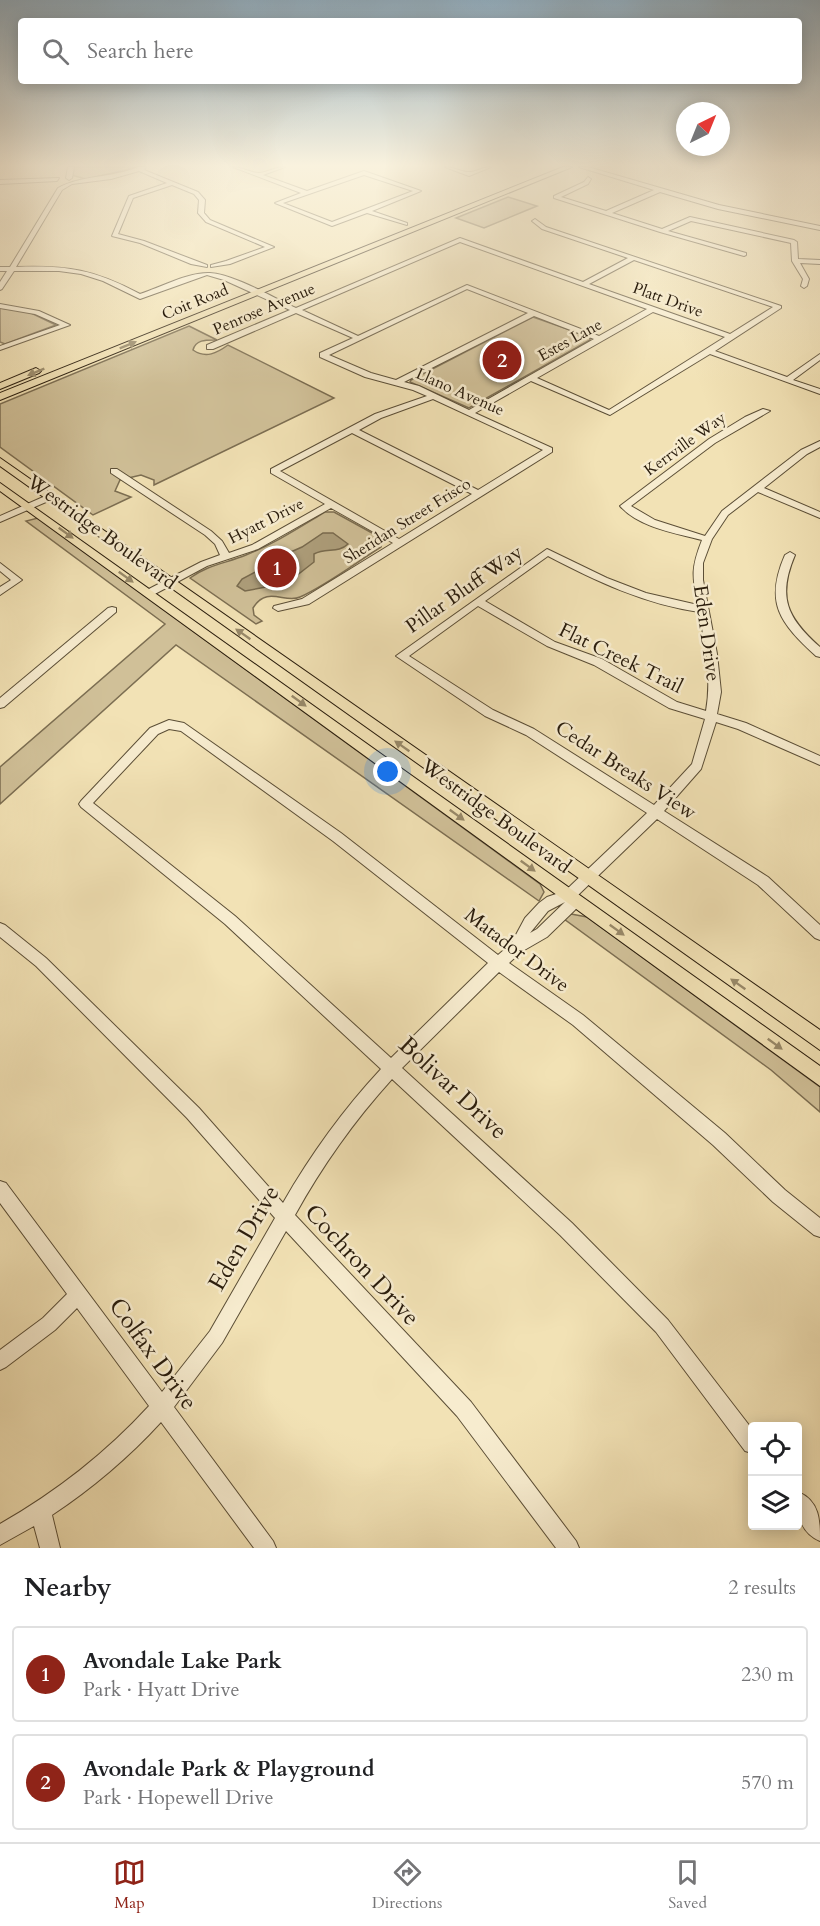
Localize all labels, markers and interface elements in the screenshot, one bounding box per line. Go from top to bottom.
search box [18,18,802,84]
icon: search [39,35,72,68]
text: Search here [87,36,194,66]
north arrow [676,102,730,156]
street label: Platt Drive [630,277,706,323]
street label: Penrose Avenue [209,278,319,340]
street label: Coit Road [158,279,232,325]
street label: Estes Lane [534,313,606,367]
pin: 2 [482,338,522,382]
one-way arrow [119,340,137,349]
street label: Llano Avenue [412,363,508,421]
one-way arrow [27,367,45,377]
street label: Kerrville Way [640,407,731,481]
street label: Westridge Boulevard [21,468,183,596]
street label: Sheridan Street Frisco [339,473,475,569]
street label: Hyatt Drive [225,493,307,549]
one-way arrow [58,527,73,539]
street label: Pillar Bluff Way [400,538,528,639]
pin: 1 [258,546,296,590]
one-way arrow [118,570,133,582]
street label: Eden Drive [687,583,727,683]
street label: Flat Creek Trail [554,616,688,700]
one-way arrow [236,628,252,640]
one-way arrow [290,695,306,707]
street label: Cedar Breaks View [550,714,702,826]
one-way arrow [395,741,410,753]
street label: Westridge Boulevard [415,752,577,880]
your location [373,757,402,786]
one-way arrow [448,809,464,821]
one-way arrow [521,860,536,872]
street label: Matador Drive [459,902,575,998]
one-way arrow [608,924,624,936]
one-way arrow [730,978,746,990]
street label: Bolivar Drive [391,1029,515,1147]
one-way arrow [767,1038,783,1050]
street label: Eden Drive [201,1179,287,1297]
street label: Cochron Drive [297,1197,427,1333]
street label: Colfax Drive [101,1291,205,1417]
map controls [748,1422,802,1530]
button: locate [748,1422,802,1476]
button: layers [748,1476,802,1530]
text: Nearby [24,1570,112,1605]
text: 2 results [728,1574,796,1601]
text: Avondale Lake Park [83,1646,282,1676]
text: 1 [40,1661,51,1688]
text: 230 m [741,1661,794,1688]
text: Park · Hyatt Drive [83,1676,240,1703]
text: Avondale Park & Playground [83,1754,374,1784]
text: 2 [40,1769,51,1796]
text: 570 m [741,1769,794,1796]
text: Park · Hopewell Drive [83,1784,274,1811]
tab: Map [113,1856,146,1914]
tab: Directions [372,1856,442,1914]
tab: Saved [668,1856,707,1914]

